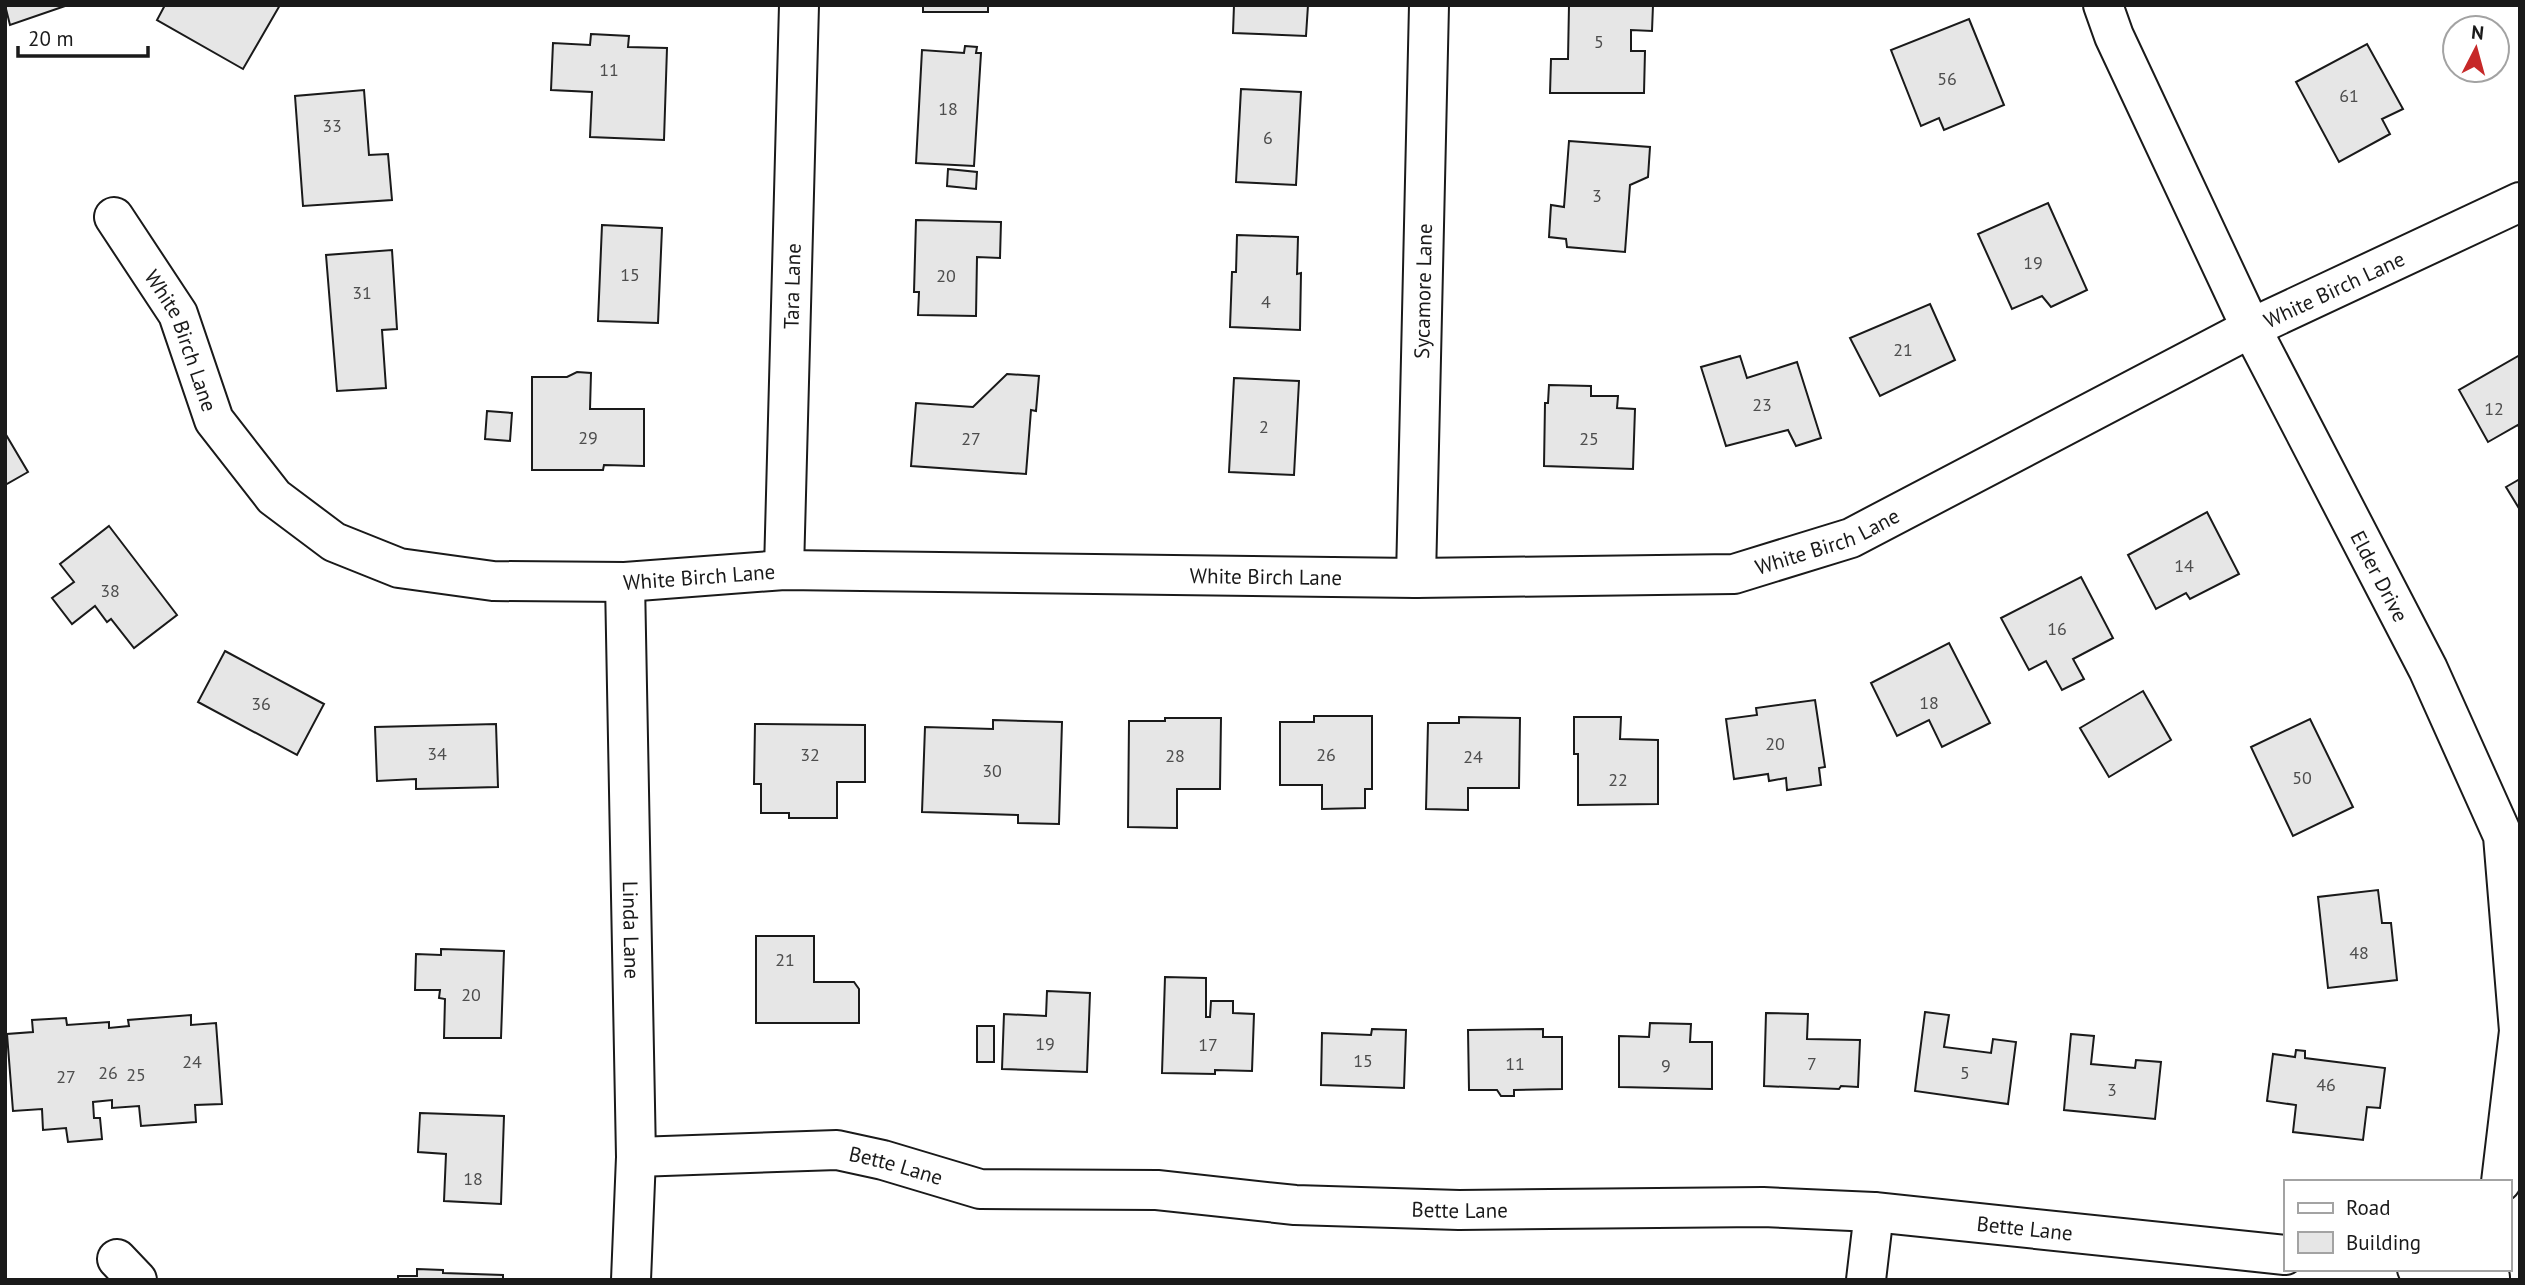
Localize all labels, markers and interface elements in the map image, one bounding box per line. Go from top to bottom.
scale bar [18,14,147,58]
north arrow [2441,14,2511,84]
text: N [2470,20,2485,45]
text: 20 m [28,25,74,52]
house number: 5 [1594,30,1604,53]
house number: 11 [599,58,619,81]
house number: 56 [1937,67,1957,90]
house number: 61 [2339,84,2359,107]
house number: 18 [938,97,958,120]
house number: 33 [322,114,342,137]
house number: 6 [1263,126,1273,149]
house number: 3 [1592,184,1602,207]
street label: Sycamore Lane [1407,223,1438,359]
street label: Tara Lane [777,243,806,329]
street label: White Birch Lane [2259,245,2409,334]
house number: 19 [2023,251,2043,274]
house number: 15 [620,263,640,286]
street label: White Birch Lane [139,264,224,415]
house number: 20 [936,264,956,287]
house number: 31 [352,281,372,304]
house number: 4 [1261,290,1271,313]
house number: 21 [1893,338,1913,361]
house number: 23 [1752,393,1772,416]
house number: 12 [2484,397,2504,420]
house number: 2 [1259,415,1269,438]
house number: 29 [578,426,598,449]
house number: 27 [961,427,981,450]
house number: 25 [1579,427,1599,450]
street label: White Birch Lane [1752,502,1904,580]
street label: Elder Drive [2345,526,2415,626]
house number: 14 [2174,554,2194,577]
street label: White Birch Lane [622,557,776,596]
street label: White Birch Lane [1189,562,1342,591]
house number: 38 [100,579,120,602]
house number: 16 [2047,617,2067,640]
house number: 18 [1919,691,1939,714]
house number: 36 [251,692,271,715]
house number: 20 [1765,732,1785,755]
house number: 34 [427,742,447,765]
house number: 32 [800,743,820,766]
house number: 26 [1316,743,1336,766]
house number: 28 [1165,744,1185,767]
house number: 24 [1463,745,1483,768]
house number: 30 [982,759,1002,782]
house number: 50 [2292,766,2312,789]
house number: 22 [1608,768,1628,791]
street label: Linda Lane [617,880,646,979]
house number: 48 [2349,941,2369,964]
house number: 21 [775,948,795,971]
house number: 20 [461,983,481,1006]
house number: 19 [1035,1032,1055,1055]
house number: 17 [1198,1033,1218,1056]
house number: 15 [1353,1049,1373,1072]
house number: 24 [182,1050,202,1073]
house number: 11 [1505,1052,1525,1075]
house number: 7 [1807,1052,1817,1075]
house number: 9 [1661,1054,1671,1077]
house number: 26 [98,1061,118,1084]
house number: 5 [1960,1061,1970,1084]
house number: 25 [126,1063,146,1086]
house number: 27 [56,1065,76,1088]
house number: 46 [2316,1073,2336,1096]
house number: 3 [2107,1078,2117,1101]
street label: Bette Lane [847,1140,946,1191]
house number: 18 [463,1167,483,1190]
legend [2284,1180,2511,1271]
text: Road [2346,1194,2390,1221]
street label: Bette Lane [1411,1195,1508,1223]
street label: Bette Lane [1975,1209,2074,1246]
text: Building [2346,1229,2421,1256]

